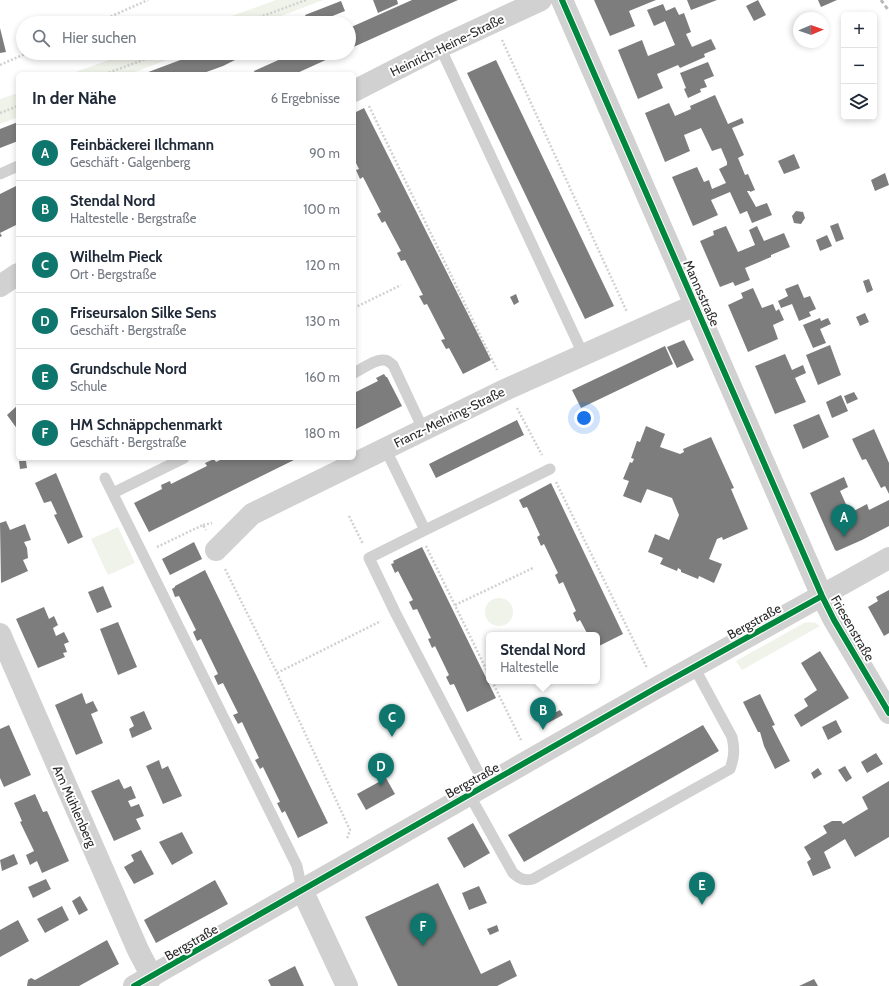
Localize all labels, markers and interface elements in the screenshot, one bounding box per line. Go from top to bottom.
street label: Heinrich-Heine-Straße [387,10,507,80]
north arrow [793,12,829,48]
map controls [841,12,877,120]
button: + [841,12,877,48]
search box [16,16,356,60]
icon: search [30,27,52,49]
text: Hier suchen [62,29,137,47]
button: − [841,48,877,84]
button: layers [841,84,877,120]
text: In der Nähe [32,88,116,108]
text: 6 Ergebnisse [271,90,340,106]
text: Feinbäckerei Ilchmann [70,136,214,154]
text: A [41,145,49,161]
text: 90 m [309,145,340,161]
text: Geschäft · Galgenberg [70,154,190,170]
text: Stendal Nord [70,192,155,210]
text: B [41,201,49,217]
text: 100 m [303,201,340,217]
text: Haltestelle · Bergstraße [70,210,196,226]
text: Wilhelm Pieck [70,248,163,266]
text: C [41,257,49,273]
text: 120 m [306,257,340,273]
street label: Mannsstraße [680,257,724,329]
text: Ort · Bergstraße [70,266,156,282]
text: Friseursalon Silke Sens [70,304,216,322]
text: D [40,313,50,329]
text: 130 m [305,313,340,329]
text: Geschäft · Bergstraße [70,322,187,338]
text: Grundschule Nord [70,360,187,378]
text: E [41,369,49,385]
text: 160 m [305,369,340,385]
text: Schule [70,378,107,394]
street label: Franz-Mehring-Straße [391,383,507,451]
your location [574,408,594,428]
text: HM Schnäppchenmarkt [70,416,222,434]
text: F [42,425,48,441]
text: 180 m [304,425,340,441]
text: Geschäft · Bergstraße [70,434,187,450]
pin: A [831,504,857,537]
street label: Friesenstraße [828,592,878,664]
street label: Bergstraße [724,600,784,642]
popup [486,632,600,684]
text: Stendal Nord [500,641,586,659]
text: Haltestelle [500,659,559,675]
pin: B [530,697,556,730]
pin: C [379,704,405,737]
pin: D [368,753,394,786]
street label: Bergstraße [442,759,502,801]
street label: Am Mühlenberg [50,763,100,850]
pin: E [689,872,715,905]
pin: F [410,913,436,946]
street label: Bergstraße [161,920,221,964]

